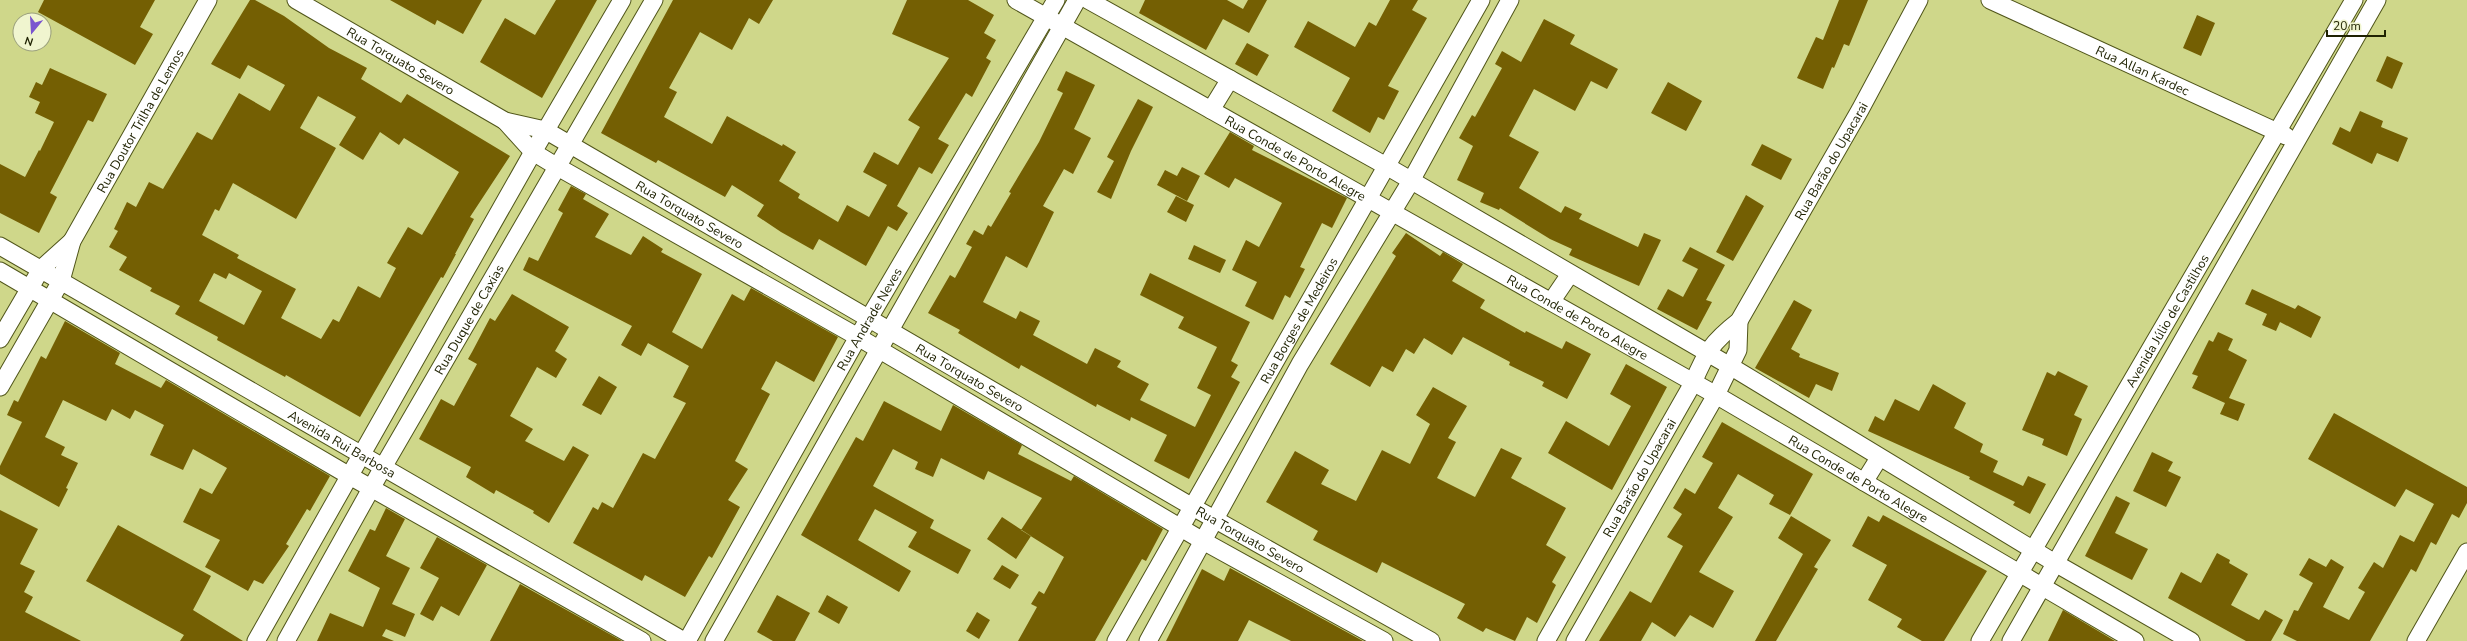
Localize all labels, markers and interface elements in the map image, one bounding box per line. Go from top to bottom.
north arrow [12,12,52,52]
scale bar [2327,12,2385,38]
text: 20 m [2333,18,2361,34]
street label: Rua Torquato Severo [343,23,457,100]
text: N [23,33,35,49]
street label: Rua Allan Kardec [2093,42,2192,100]
street label: Rua Doutor Trilha de Lemos [93,46,189,196]
street label: Rua Barão do Upacarai [1791,99,1873,224]
street label: Rua Conde de Porto Alegre [1221,112,1369,206]
street label: Rua Torquato Severo [632,177,746,254]
street label: Avenida Júlio de Castilhos [2122,251,2214,391]
street label: Rua Borges de Medeiros [1256,254,1343,387]
street label: Rua Duque de Caxias [431,261,509,378]
street label: Rua Andrade Neves [833,265,907,374]
street label: Rua Conde de Porto Alegre [1503,271,1651,365]
street label: Rua Torquato Severo [912,340,1027,417]
street label: Avenida Rui Barbosa [284,406,399,483]
street label: Rua Barão do Upacarai [1599,416,1681,541]
street label: Rua Conde de Porto Alegre [1785,431,1931,528]
street label: Rua Torquato Severo [1192,502,1307,578]

